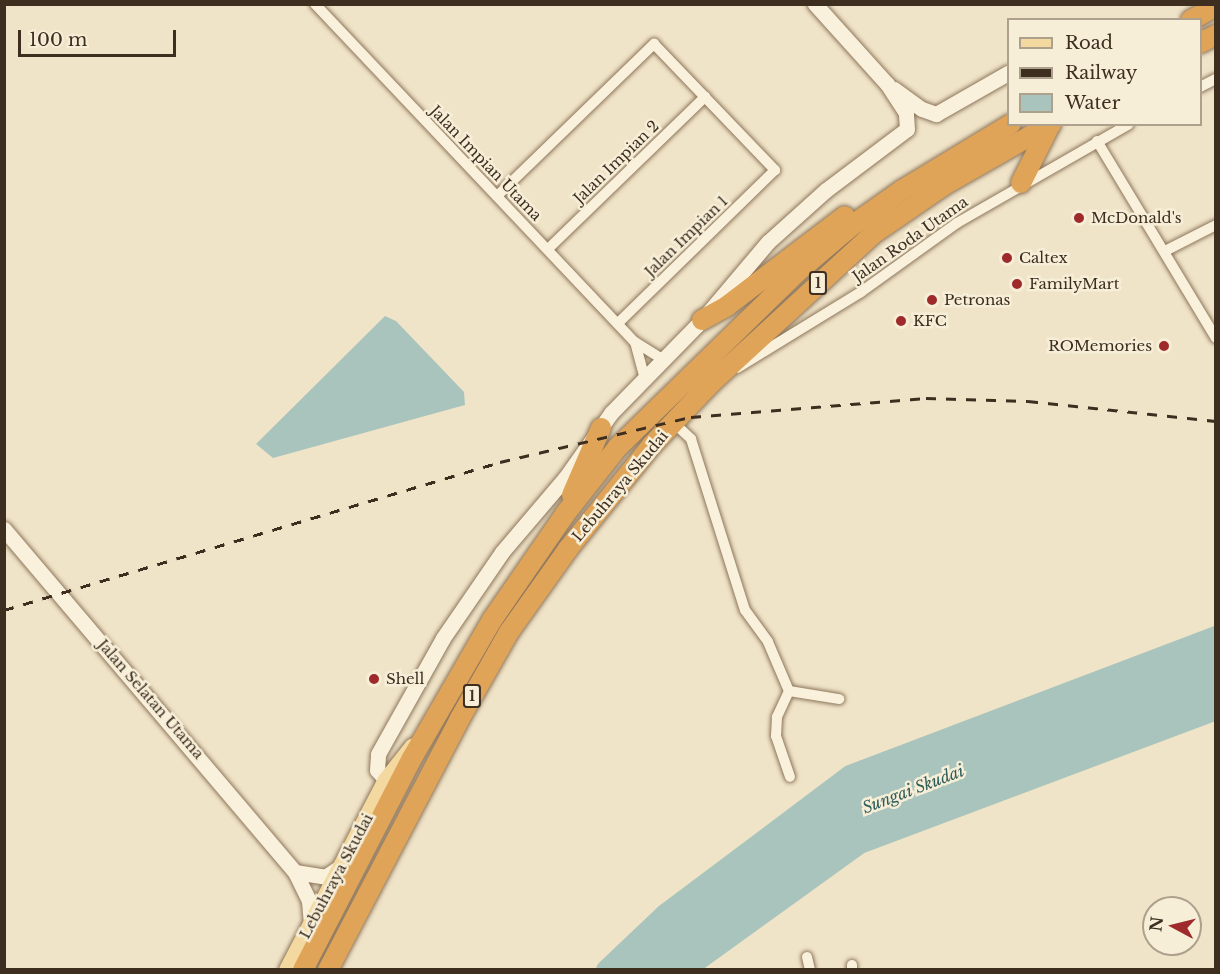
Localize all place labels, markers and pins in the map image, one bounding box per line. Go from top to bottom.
place label: McDonald's [1091,209,1182,227]
marker: McDonald's [1072,211,1086,225]
place label: Caltex [1019,249,1068,267]
marker: Caltex [1000,251,1014,265]
place label: FamilyMart [1029,275,1119,293]
marker: FamilyMart [1010,277,1024,291]
place label: Petronas [944,291,1010,309]
marker: Petronas [925,293,939,307]
place label: KFC [913,312,947,330]
marker: KFC [894,314,908,328]
place label: ROMemories [1048,337,1152,355]
marker: ROMemories [1157,339,1171,353]
place label: Shell [386,670,424,688]
marker: Shell [367,672,381,686]

